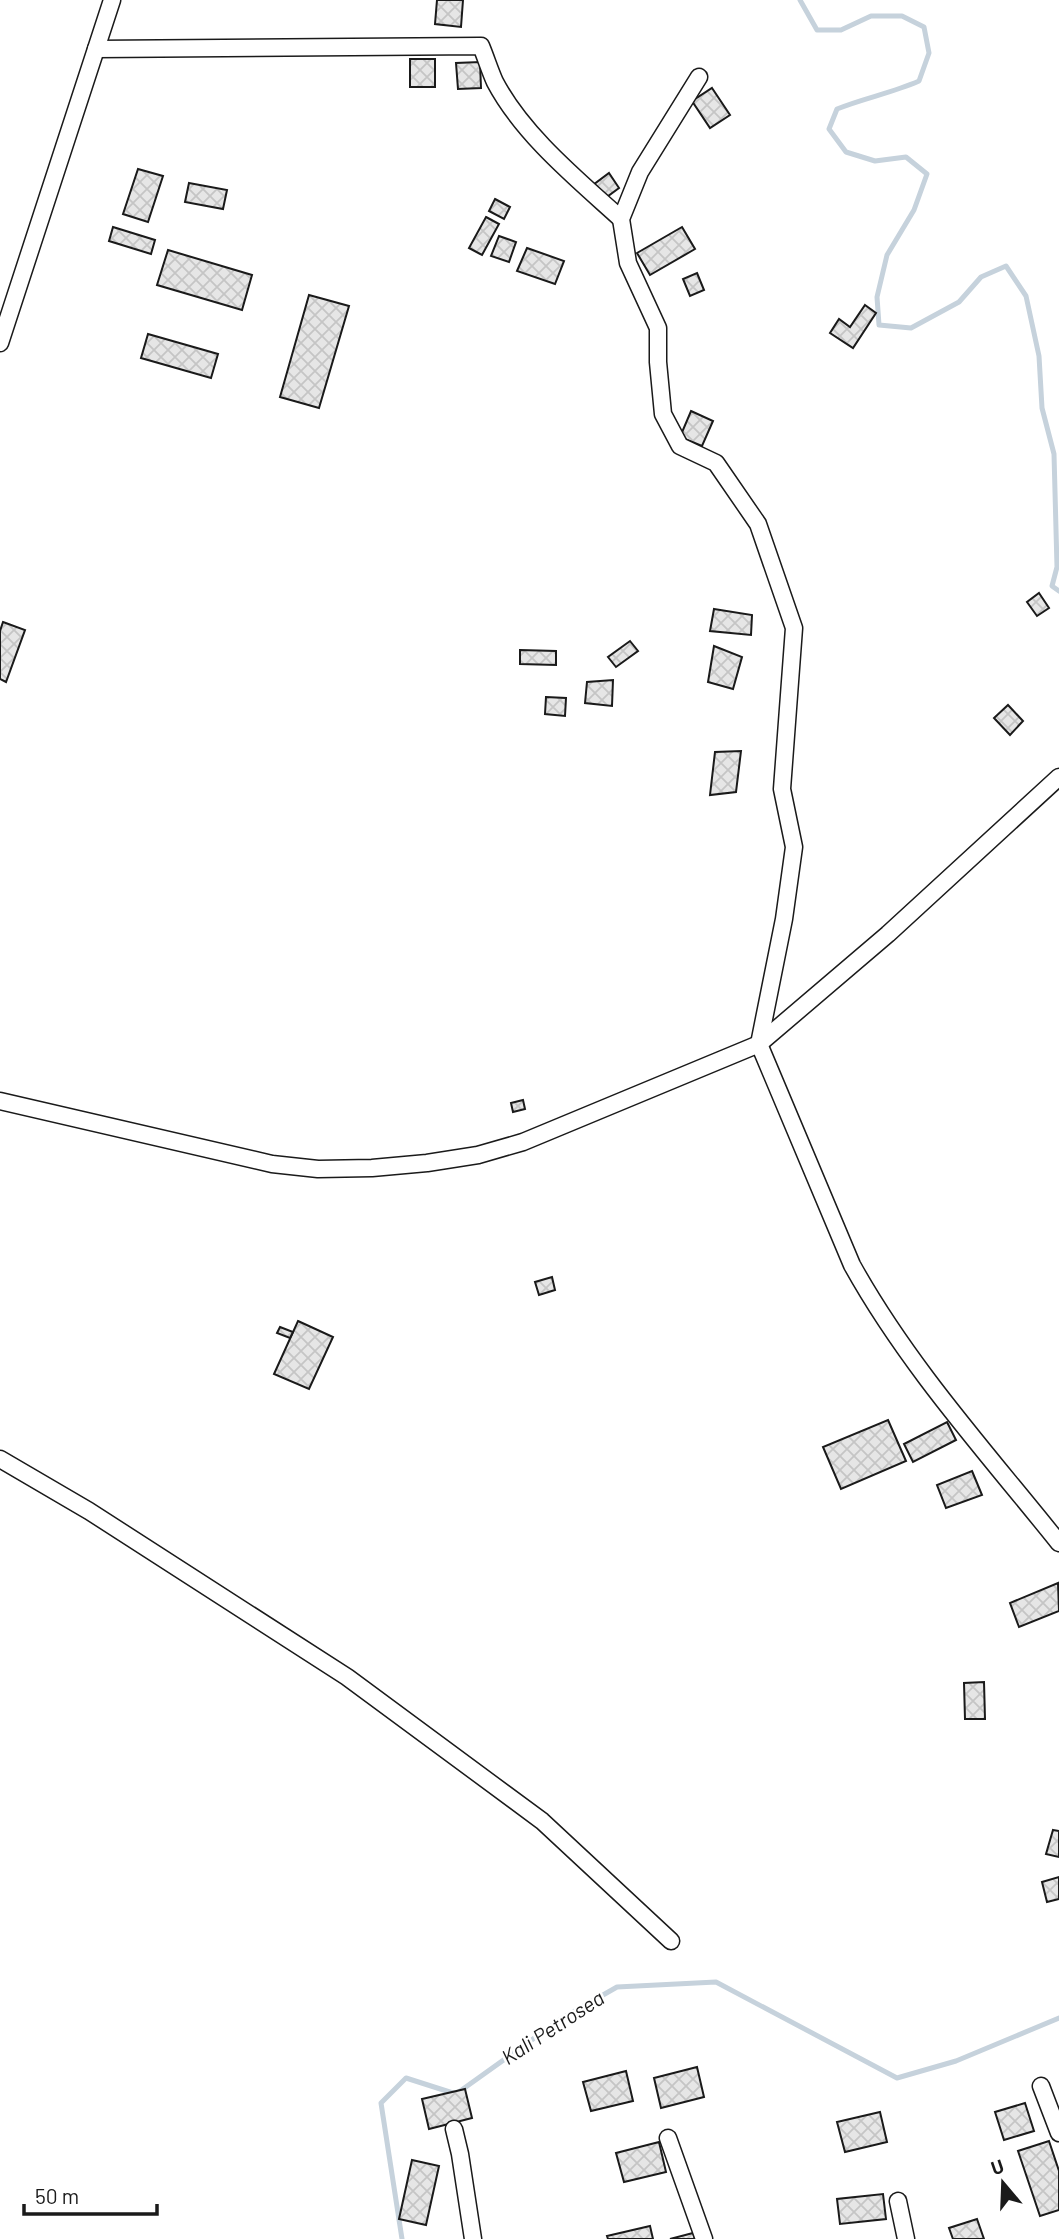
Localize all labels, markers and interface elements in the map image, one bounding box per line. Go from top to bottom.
water label: Kali Petrosea [496,1984,608,2069]
north arrow [968,2148,1038,2218]
text: U [988,2154,1007,2179]
scale bar [24,2172,158,2216]
text: 50 m [35,2183,79,2208]

